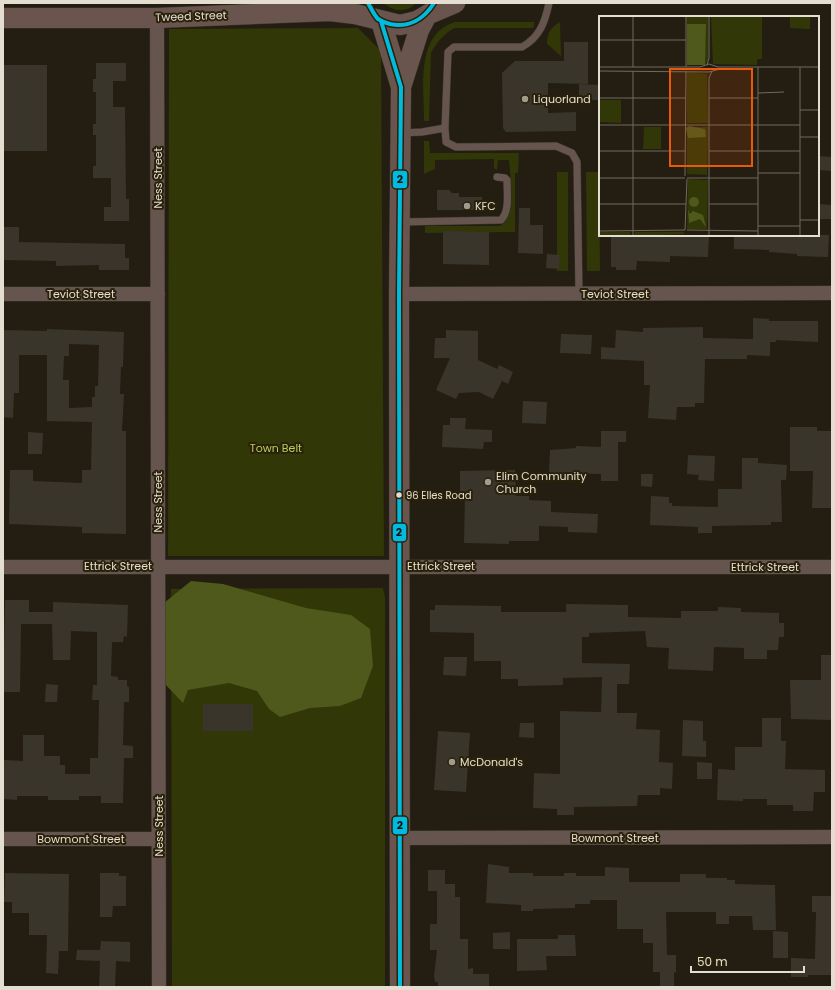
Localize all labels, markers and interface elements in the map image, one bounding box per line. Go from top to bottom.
street label: Tweed Street [155,7,227,25]
inset map [599,16,819,236]
place label: Liquorland [533,91,591,107]
marker: Liquorland [520,94,530,104]
street label: Ness Street [150,147,166,209]
line badge: 2 [392,170,408,189]
text: 2 [397,171,403,187]
place label: KFC [475,198,496,214]
marker: KFC [462,201,472,211]
street label: Teviot Street [47,286,115,302]
street label: Teviot Street [581,286,649,302]
park label: Town Belt [250,440,302,456]
place label: Elim Community Church [496,468,587,497]
street label: Ness Street [150,471,166,533]
marker: Elim Community Church [483,477,493,487]
place label: 96 Elles Road [406,488,471,503]
marker: 96 Elles Road [394,490,404,500]
line badge: 2 [392,523,407,542]
text: 2 [396,524,402,540]
street label: Ettrick Street [84,558,152,574]
street label: Ettrick Street [407,558,475,574]
street label: Ettrick Street [731,559,799,575]
place label: McDonald's [460,754,523,770]
marker: McDonald's [447,757,457,767]
street label: Ness Street [151,795,167,857]
line badge: 2 [392,816,408,835]
text: 2 [397,817,403,833]
street label: Bowmont Street [571,830,659,846]
street label: Bowmont Street [37,831,125,847]
scale bar [691,948,804,974]
text: 50 m [697,953,728,970]

